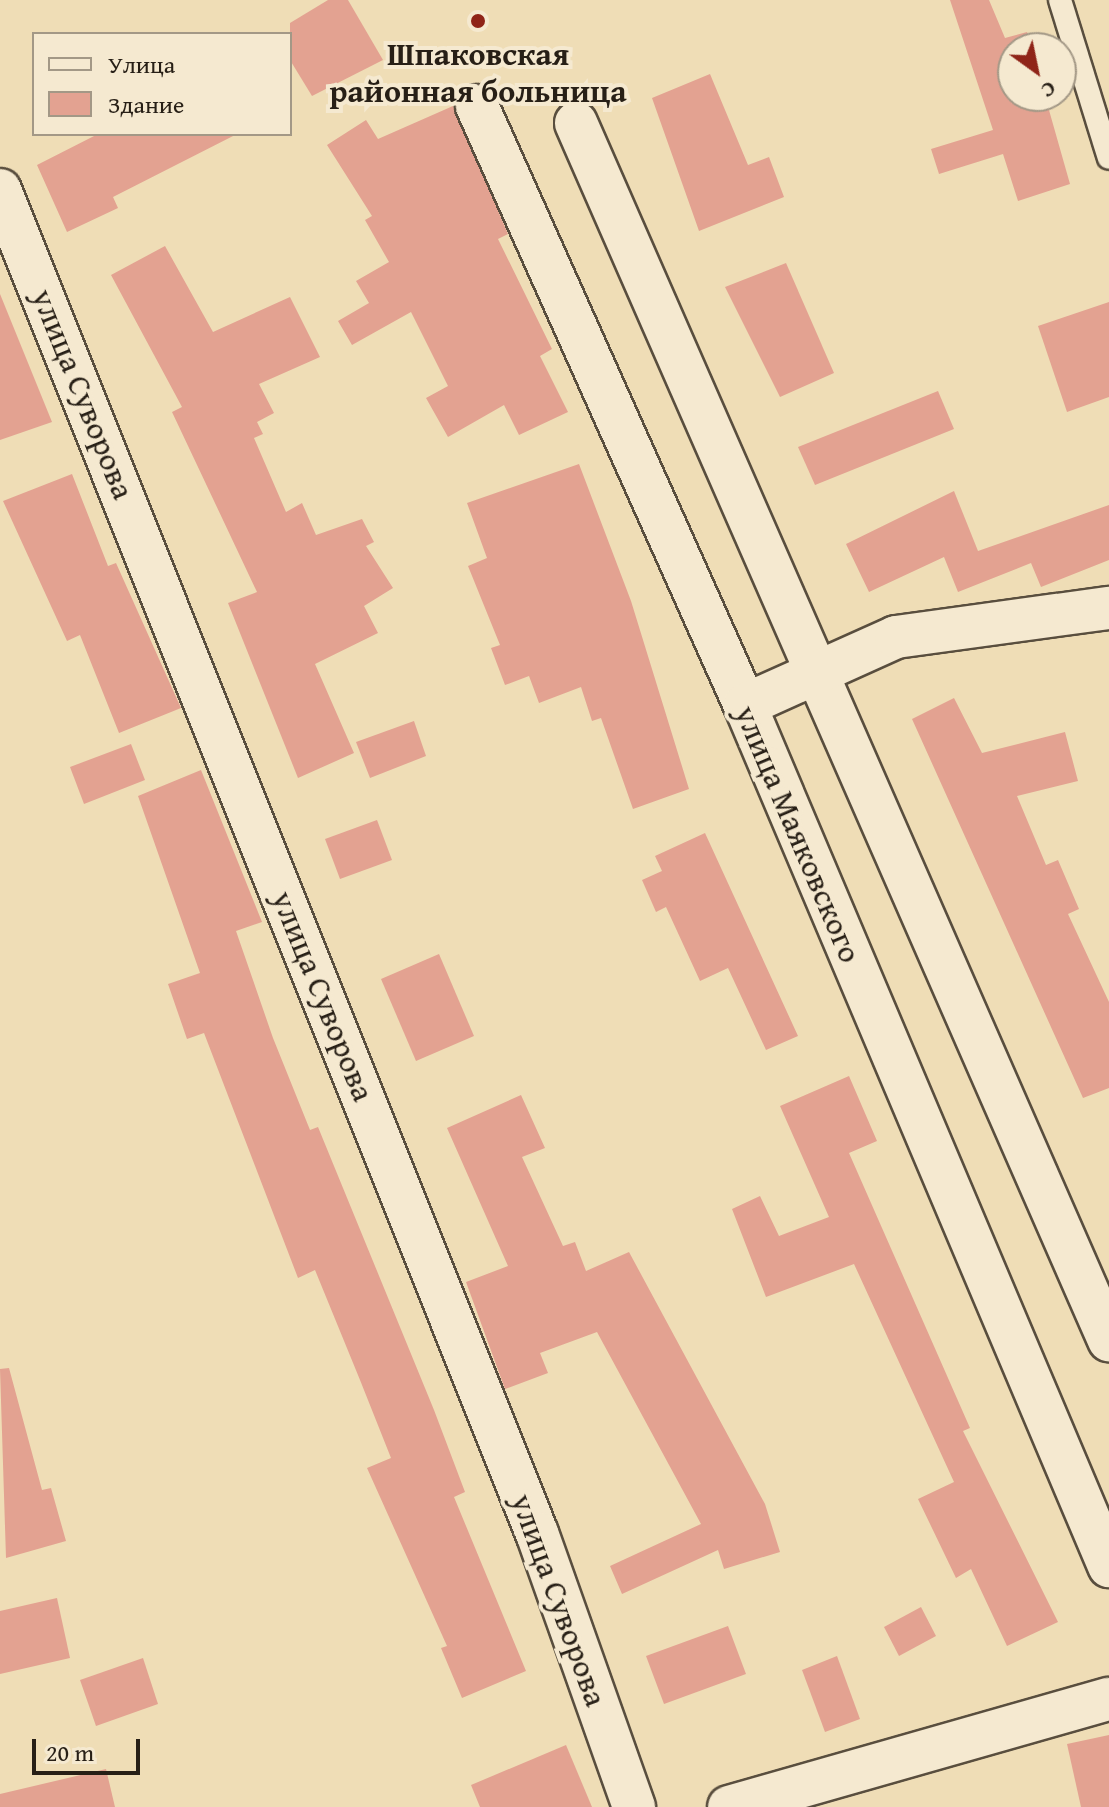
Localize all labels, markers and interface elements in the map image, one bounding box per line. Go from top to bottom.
marker: Шпаковская районная больница [467,10,489,32]
legend [32,32,292,136]
north arrow [997,32,1077,112]
place label: Шпаковская районная больница [329,36,627,111]
text: Улица [108,47,175,82]
text: С [1035,74,1063,107]
text: Здание [108,87,184,122]
street label: улица Суворова [23,283,143,505]
street label: улица Маяковского [726,700,870,968]
street label: улица Суворова [263,885,383,1107]
street label: улица Суворова [503,1488,615,1712]
scale bar [36,1723,144,1773]
text: 20 m [46,1735,94,1770]

